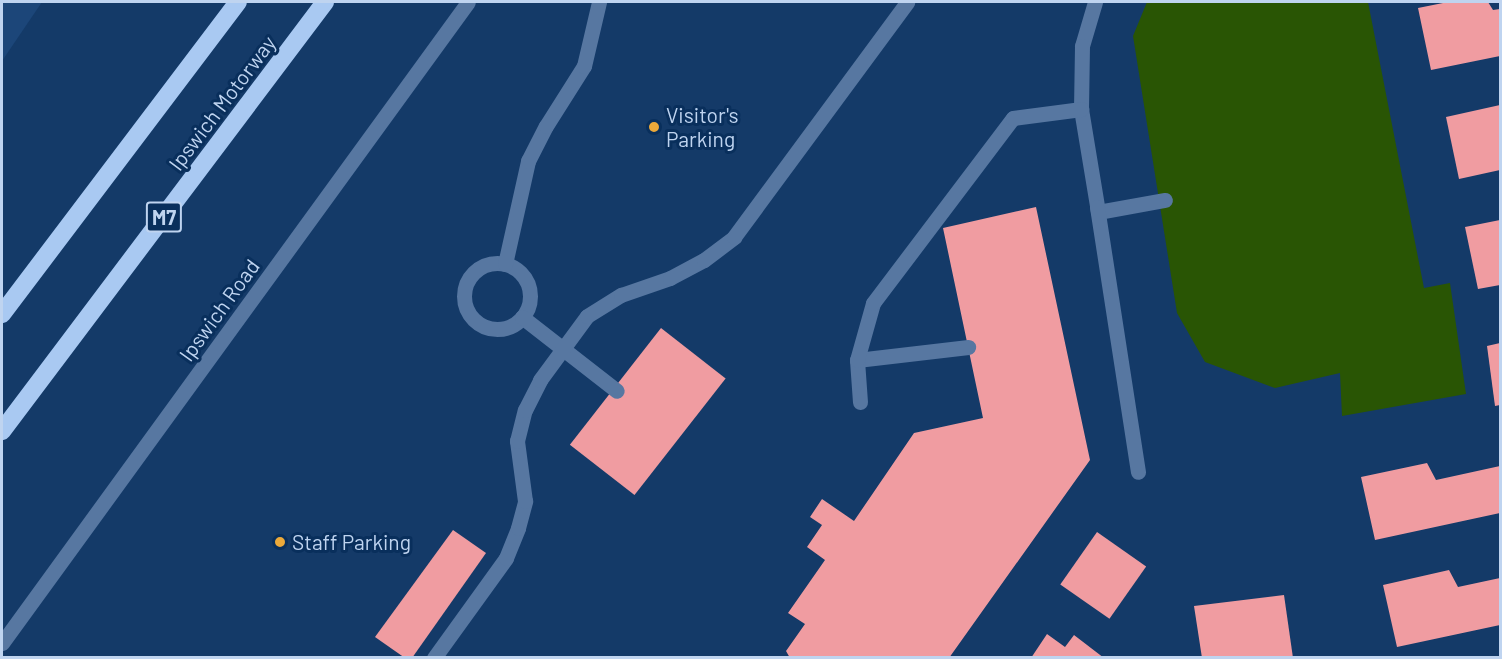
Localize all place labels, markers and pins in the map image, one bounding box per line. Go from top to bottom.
place label: Visitor's Parking [666,102,739,152]
marker: Visitor's Parking [647,120,661,134]
place label: Staff Parking [292,529,411,555]
marker: Staff Parking [273,535,287,549]

